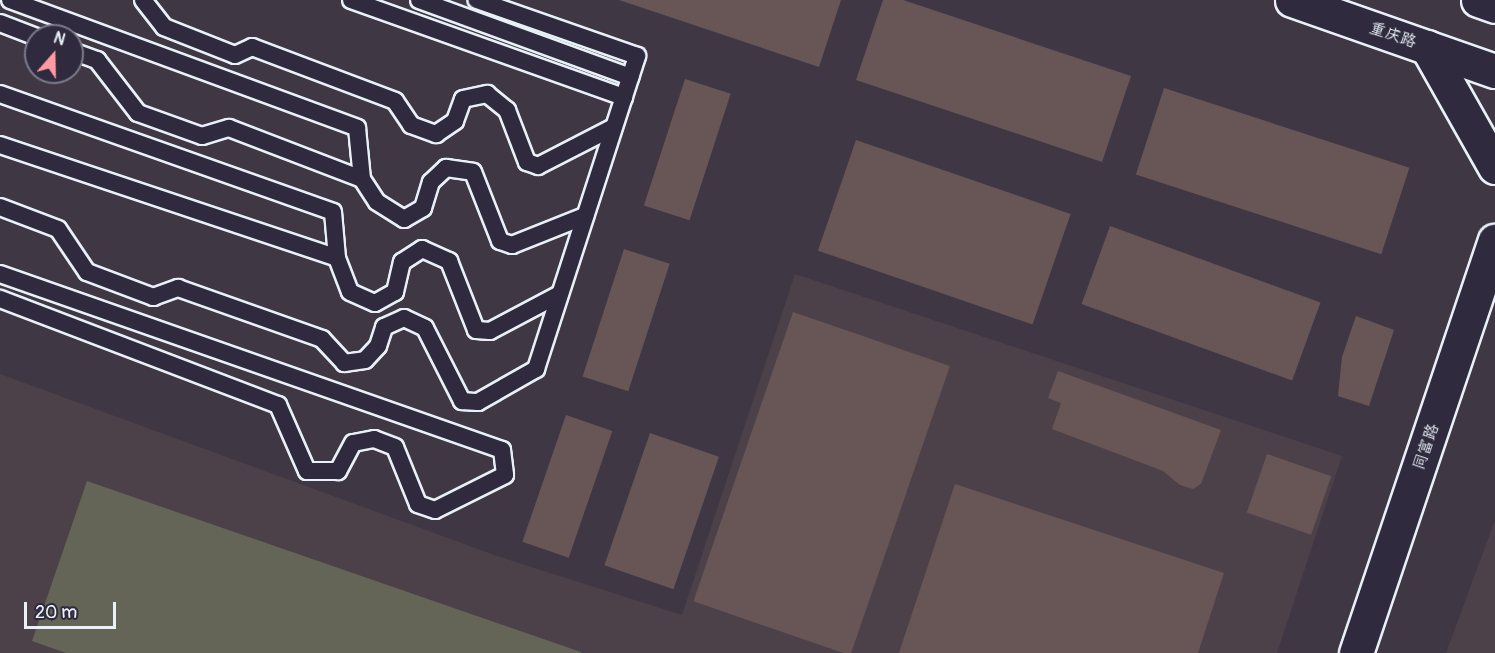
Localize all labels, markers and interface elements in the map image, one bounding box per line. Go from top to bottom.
street label: 重庆路 [1367,18,1419,52]
north arrow [24,24,84,84]
text: N [51,28,68,50]
street label: 同富路 [1409,421,1443,473]
scale bar [27,590,118,628]
text: 20 m [35,601,77,624]

